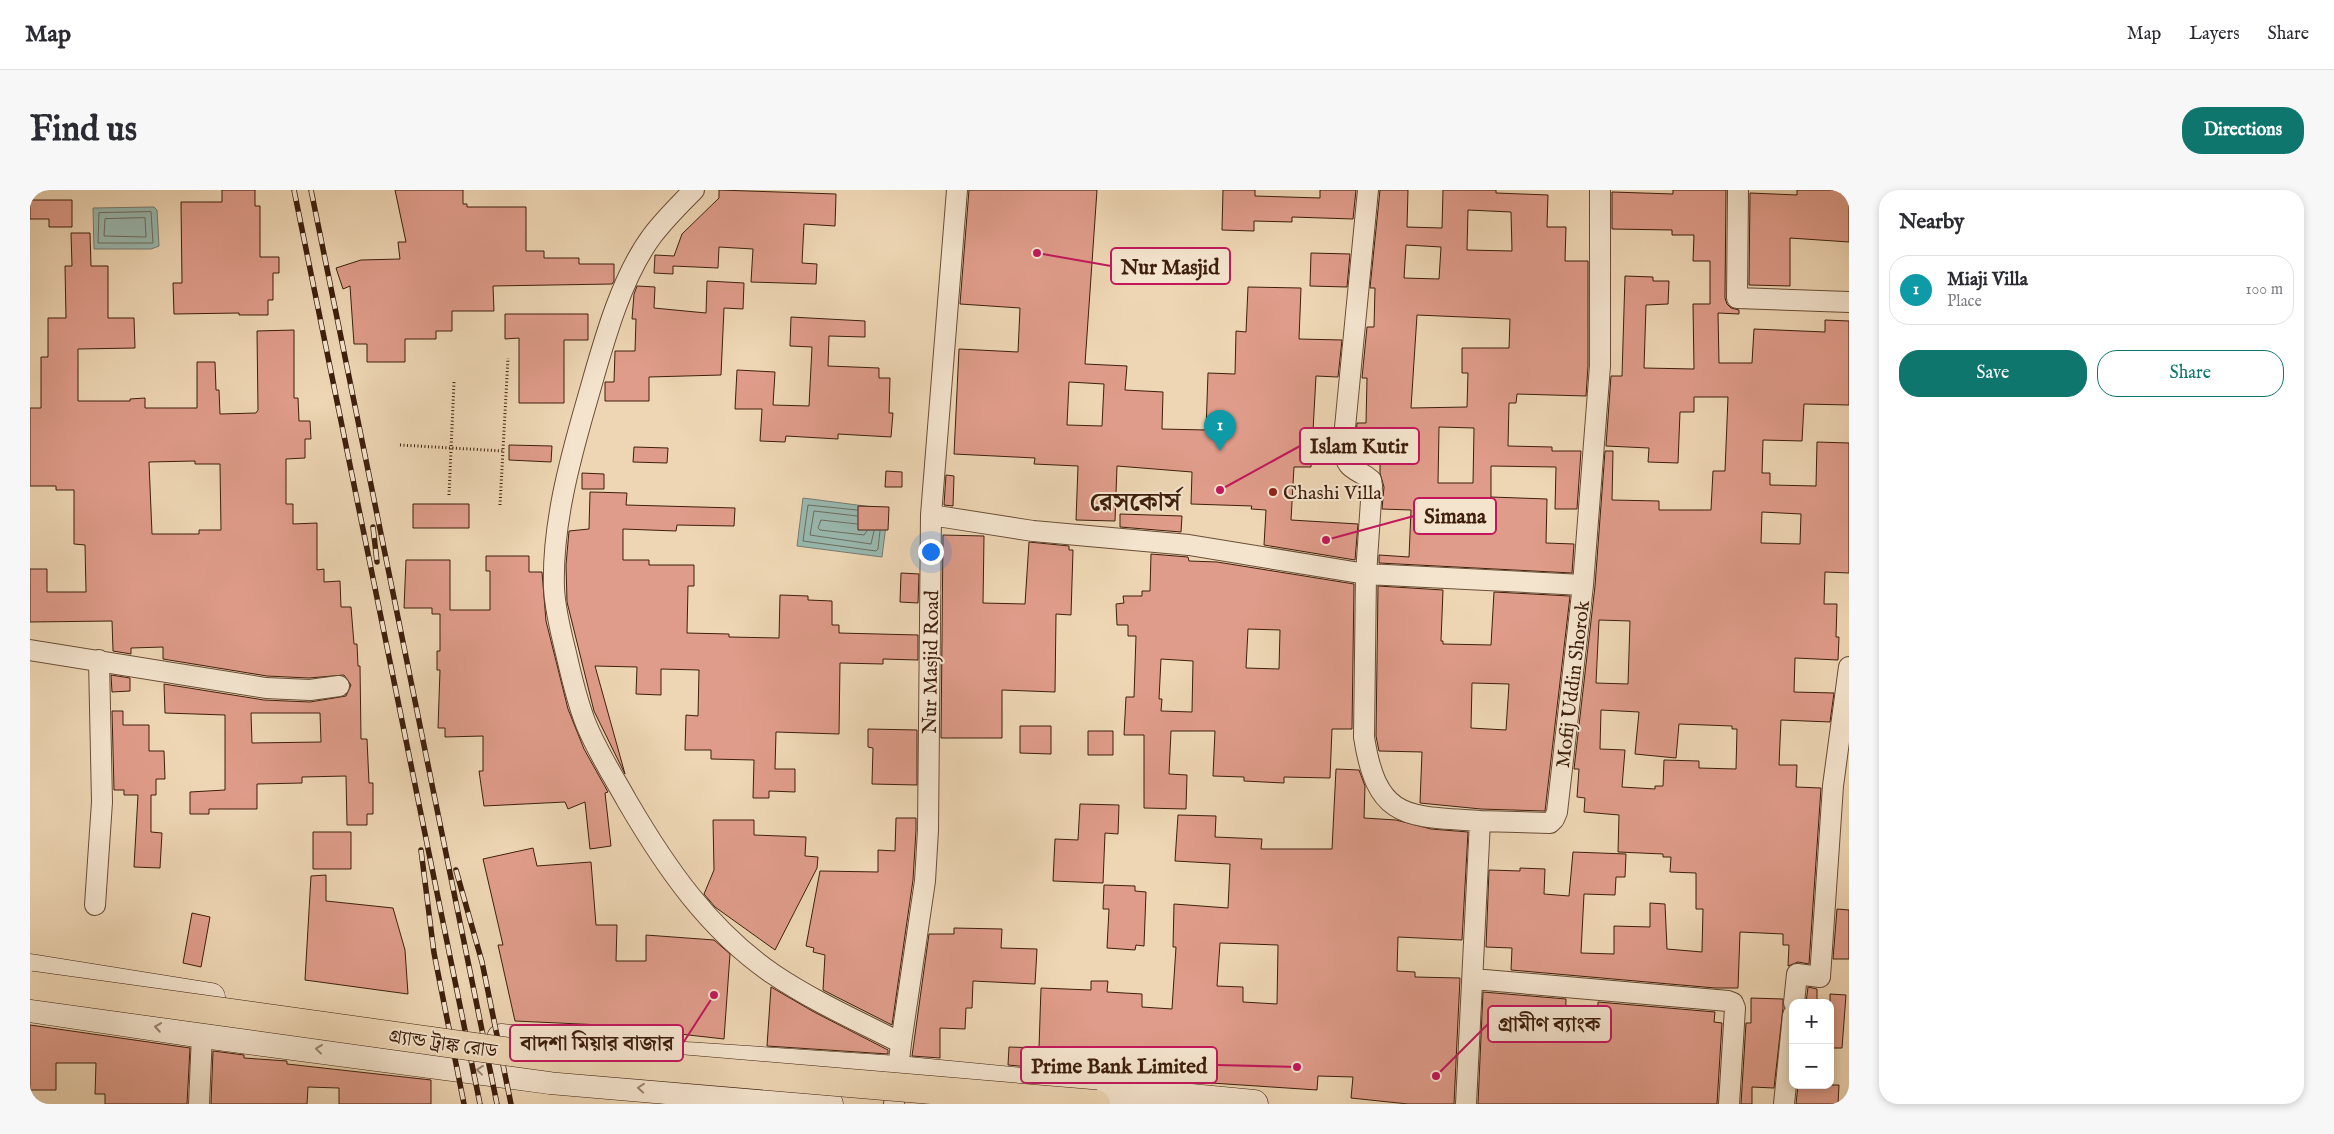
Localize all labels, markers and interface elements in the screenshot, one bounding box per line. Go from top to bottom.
text: Map [25,19,71,50]
text: Map [2127,23,2161,46]
text: Layers [2189,23,2240,46]
text: Share [2268,23,2309,46]
button: Directions [2182,107,2304,154]
text: Find us [30,108,137,153]
text: Nearby [1899,209,1964,236]
callout: Nur Masjid [1111,248,1230,284]
text: Nur Masjid [1120,255,1220,282]
text: Miaji Villa [1947,268,2028,292]
text: 1 [1913,280,1919,300]
text: 100 m [2246,280,2283,300]
text: Place [1947,292,1982,312]
button: Save [1899,350,2087,397]
button: Share [2097,350,2284,397]
pin: 1 [1204,410,1236,451]
callout: Islam Kutir [1300,428,1419,464]
text: Islam Kutir [1310,434,1409,461]
place label: Chashi Villa [1283,481,1382,506]
district label: রেসকোর্স [1090,486,1184,519]
marker: Chashi Villa [1267,486,1279,498]
callout: Simana [1414,498,1496,534]
text: Simana [1424,504,1487,531]
your location [918,539,944,565]
street label: Nur Masjid Road [918,590,945,734]
street label: Mofij Uddin Shorok [1551,599,1596,769]
map controls [1789,999,1834,1089]
button: + [1789,999,1834,1044]
callout: গ্রামীণ ব্যাংক [1488,1006,1611,1042]
text: গ্রামীণ ব্যাংক [1498,1011,1602,1039]
one-way arrow [153,1022,161,1033]
street label: গ্র্যান্ড ট্রাঙ্ক রোড [387,1022,500,1065]
callout: বাদশা মিয়ার বাজার [510,1025,683,1061]
text: বাদশা মিয়ার বাজার [519,1030,675,1058]
one-way arrow [314,1044,322,1055]
button: − [1789,1044,1834,1089]
callout: Prime Bank Limited [1021,1047,1217,1083]
text: Prime Bank Limited [1031,1054,1208,1081]
one-way arrow [476,1065,484,1076]
one-way arrow [637,1082,645,1093]

